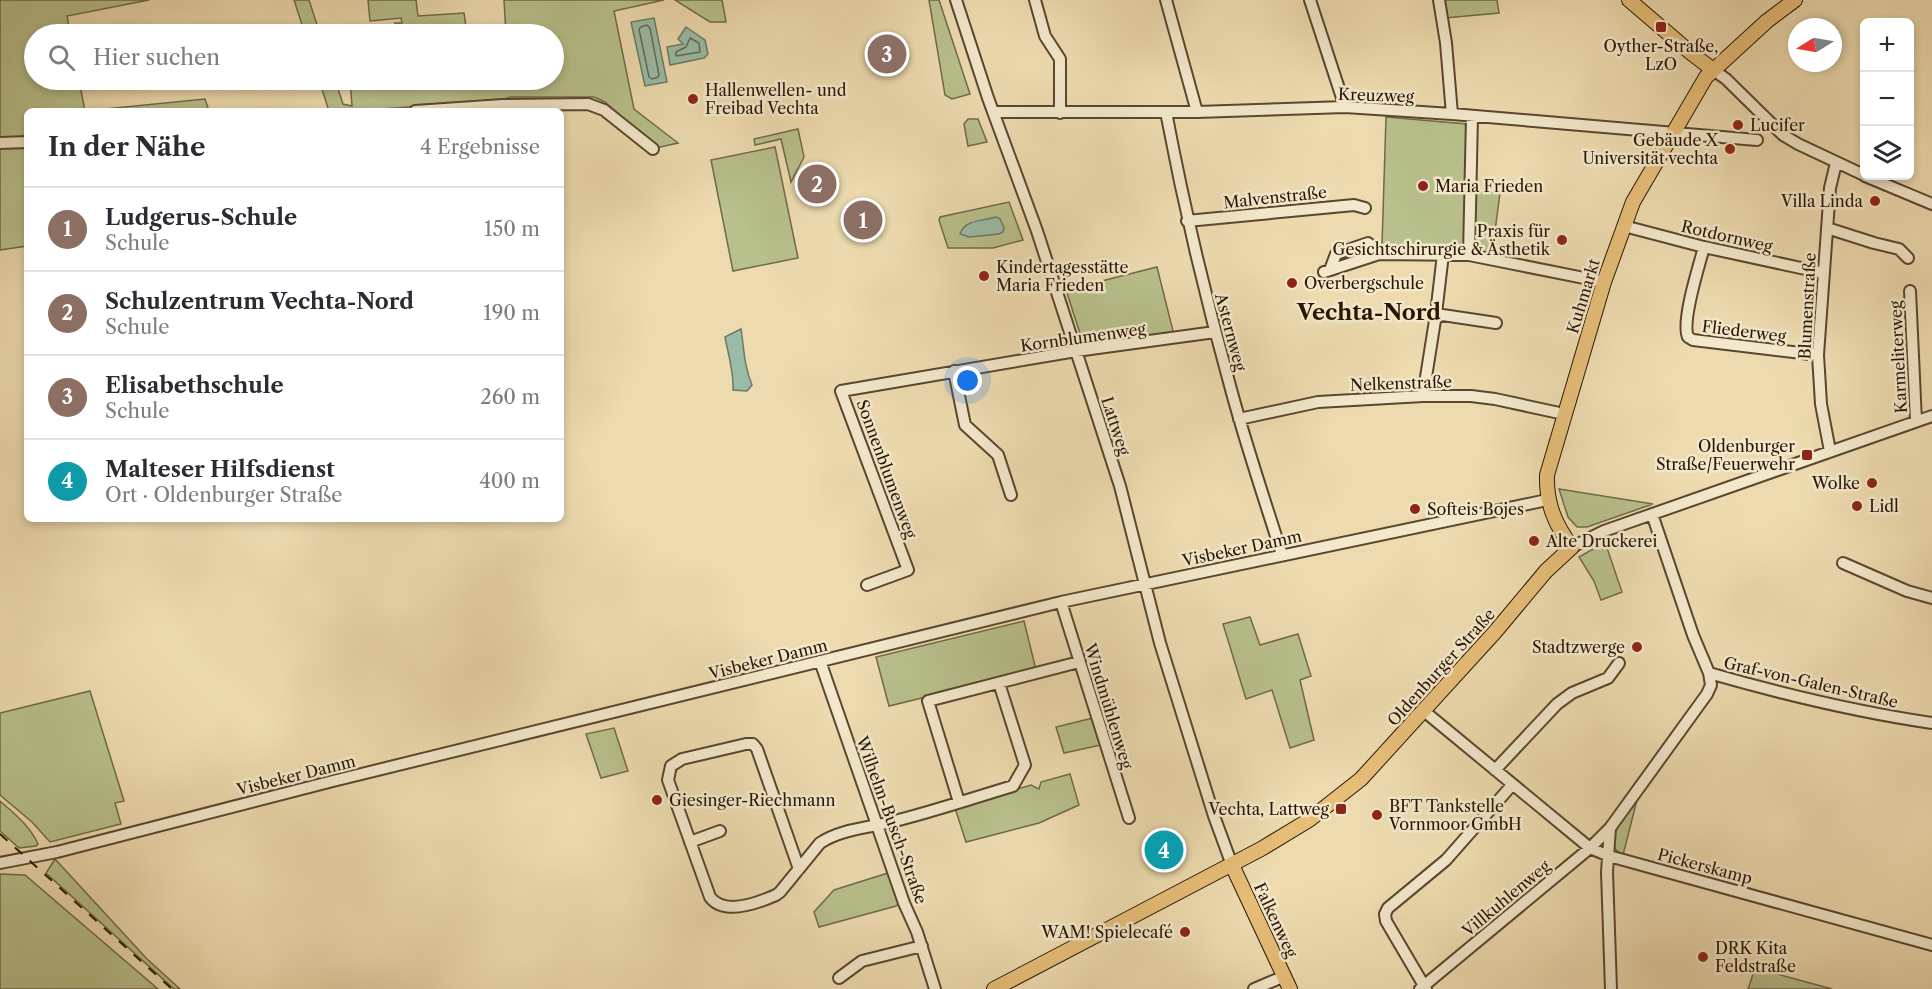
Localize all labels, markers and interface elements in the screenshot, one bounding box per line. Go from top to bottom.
north arrow [1788,18,1842,72]
map controls [1860,18,1914,180]
button: + [1860,18,1914,72]
marker: Oyther-Straße, LzO [1654,20,1668,34]
search box [24,24,564,90]
pin: 3 [868,32,906,76]
place label: Oyther-Straße, LzO [1604,36,1718,74]
icon: search [45,41,78,74]
text: Hier suchen [93,44,220,71]
button: − [1860,72,1914,126]
place label: Hallenwellen- und Freibad Vechta [705,80,847,118]
street label: Kreuzweg [1338,84,1415,106]
marker: Hallenwellen- und Freibad Vechta [686,92,700,106]
place label: Lucifer [1750,115,1805,135]
marker: Lucifer [1731,118,1745,132]
button: layers [1860,126,1914,180]
place label: Gebäude X Universität vechta [1582,130,1719,168]
text: In der Nähe [48,131,205,163]
text: 4 Ergebnisse [420,135,540,159]
marker: Gebäude X Universität vechta [1723,142,1737,156]
pin: 2 [798,162,836,207]
place label: Maria Frieden [1435,176,1543,196]
marker: Maria Frieden [1416,179,1430,193]
street label: Malvenstraße [1222,182,1328,212]
place label: Villa Linda [1780,191,1864,211]
marker: Villa Linda [1868,194,1882,208]
pin: 1 [844,198,882,242]
text: Ludgerus-Schule [105,204,297,231]
street label: Rotdornweg [1679,216,1775,256]
text: 1 [63,217,72,241]
text: 150 m [484,217,540,241]
place label: Praxis für Gesichtschirurgie & Ästhetik [1333,221,1551,259]
text: Schule [105,231,169,255]
marker: Praxis für Gesichtschirurgie & Ästhetik [1555,233,1569,247]
street label: Blumenstraße [1794,252,1820,360]
street label: Kuhmarkt [1562,256,1604,336]
place label: Kindertagesstätte Maria Frieden [996,257,1128,295]
marker: Kindertagesstätte Maria Frieden [977,269,991,283]
place label: Overbergschule [1304,273,1424,293]
marker: Overbergschule [1285,276,1299,290]
text: Schulzentrum Vechta-Nord [105,288,414,315]
street label: Asternweg [1211,290,1251,374]
district label: Vechta-Nord [1296,299,1441,326]
street label: Karmeliterweg [1885,300,1911,414]
text: 2 [62,301,73,325]
text: 190 m [483,301,540,325]
text: Schule [105,315,169,339]
street label: Fliederweg [1701,316,1788,346]
street label: Kornblumenweg [1019,318,1148,356]
your location [953,366,982,395]
street label: Nelkenstraße [1350,371,1452,395]
text: Elisabethschule [105,372,284,399]
text: 3 [62,385,73,409]
text: 260 m [480,385,540,409]
street label: Lattweg [1097,394,1135,458]
street label: Sonnenblumenweg [853,397,922,542]
text: Schule [105,399,169,423]
place label: Oldenburger Straße/Feuerwehr [1656,436,1795,474]
marker: Oldenburger Straße/Feuerwehr [1800,448,1814,462]
text: Malteser Hilfsdienst [105,456,335,483]
text: 4 [62,469,73,493]
text: 400 m [479,469,540,493]
place label: Wolke [1811,473,1860,493]
marker: Wolke [1865,476,1879,490]
text: Ort · Oldenburger Straße [105,483,342,507]
place label: Lidl [1869,496,1899,516]
place label: Softeis Bojes [1427,499,1524,519]
marker: Lidl [1850,499,1864,513]
marker: Softeis Bojes [1408,502,1422,516]
street label: Visbeker Damm [1180,526,1304,571]
place label: Alte Druckerei [1545,531,1658,551]
marker: Alte Druckerei [1527,534,1541,548]
street label: Oldenburger Straße [1383,604,1499,730]
street label: Visbeker Damm [706,635,829,684]
place label: Stadtzwerge [1532,637,1625,657]
street label: Windmühlenweg [1080,640,1138,772]
marker: Stadtzwerge [1630,640,1644,654]
street label: Graf-von-Galen-Straße [1722,652,1900,712]
street label: Wilhelm-Busch-Straße [852,732,932,907]
street label: Visbeker Damm [234,751,357,800]
place label: Giesinger-Riechmann [669,790,836,810]
marker: Giesinger-Riechmann [650,793,664,807]
place label: BFT Tankstelle Vornmoor GmbH [1388,796,1522,834]
place label: Vechta, Lattweg [1207,799,1330,819]
marker: Vechta, Lattweg [1334,802,1348,816]
marker: BFT Tankstelle Vornmoor GmbH [1370,808,1384,822]
pin: 4 [1144,828,1184,872]
street label: Pickerskamp [1655,844,1755,888]
street label: Villkuhlenweg [1457,855,1554,941]
street label: Falkenweg [1250,879,1302,961]
place label: WAM! Spielecafé [1040,922,1173,942]
marker: WAM! Spielecafé [1178,925,1192,939]
place label: DRK Kita Feldstraße [1715,938,1796,976]
marker: DRK Kita Feldstraße [1696,950,1710,964]

